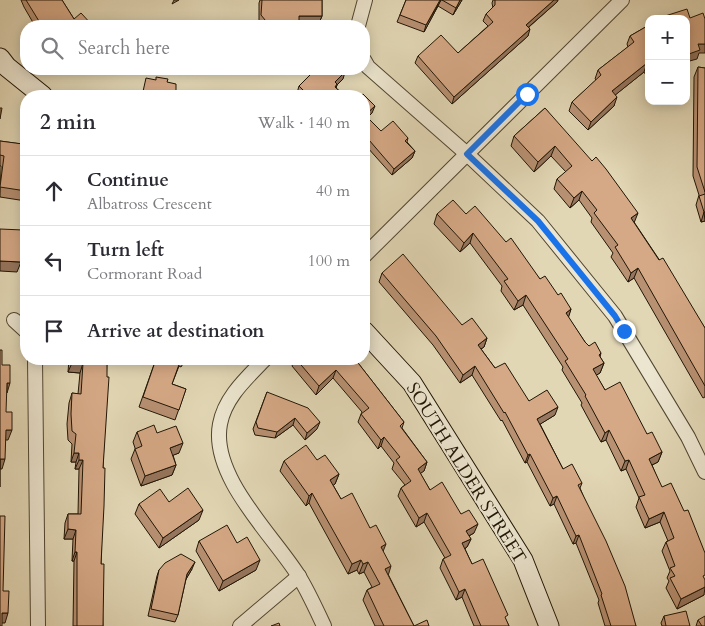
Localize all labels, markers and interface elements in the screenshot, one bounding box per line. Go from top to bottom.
map controls [645,15,690,105]
button: + [645,15,690,60]
search box [20,20,370,75]
icon: search [38,34,66,62]
text: Search here [78,35,170,61]
button: − [645,60,690,105]
route start [516,83,539,106]
text: 2 min [40,108,96,137]
text: Walk · 140 m [258,112,350,134]
text: Continue [87,167,169,193]
icon: ahead [40,177,68,205]
text: 40 m [316,180,350,202]
text: Albatross Crescent [87,193,212,215]
text: Turn left [87,237,164,263]
icon: left [40,247,68,275]
text: 100 m [308,250,350,272]
text: Cormorant Road [87,263,202,285]
icon: arrive [40,317,68,345]
text: Arrive at destination [87,318,264,344]
route end [613,320,636,343]
street label: SOUTH ALDER STREET [400,378,532,568]

